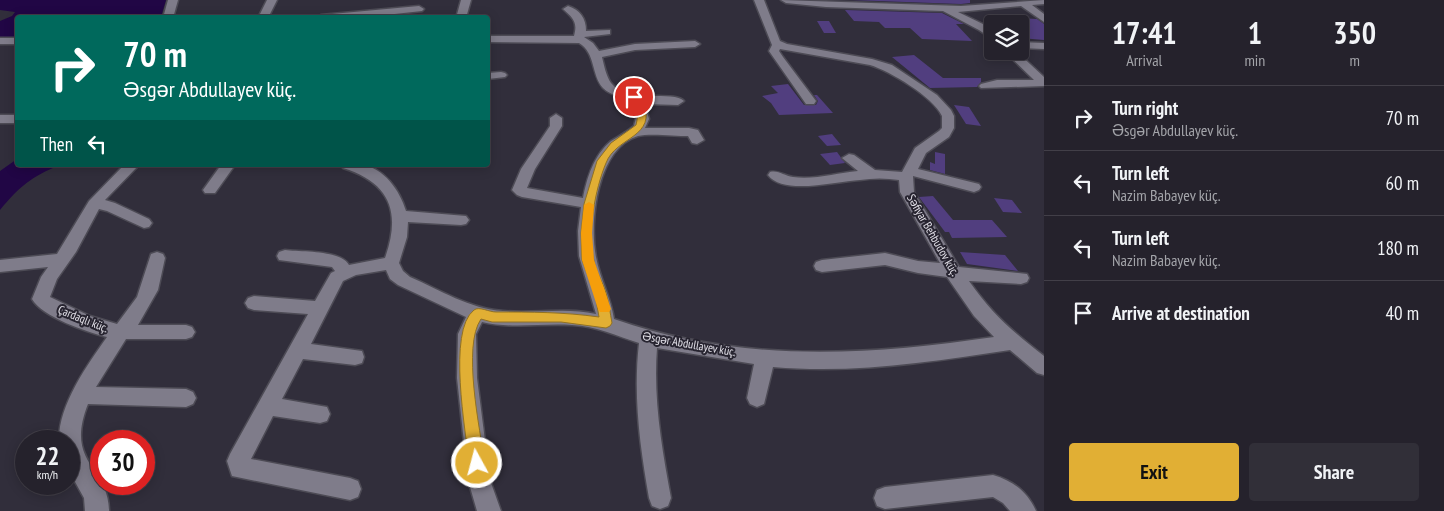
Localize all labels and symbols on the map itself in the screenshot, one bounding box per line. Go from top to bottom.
pin [613,76,655,118]
street label: Səfiyar Behbudov küç. [904,191,963,278]
street label: Çardaqlı küç. [56,302,110,335]
street label: Əsgər Abdullayev küç. [641,328,737,359]
speed limit sign: 30 [90,430,155,495]
position arrow [450,436,502,488]

